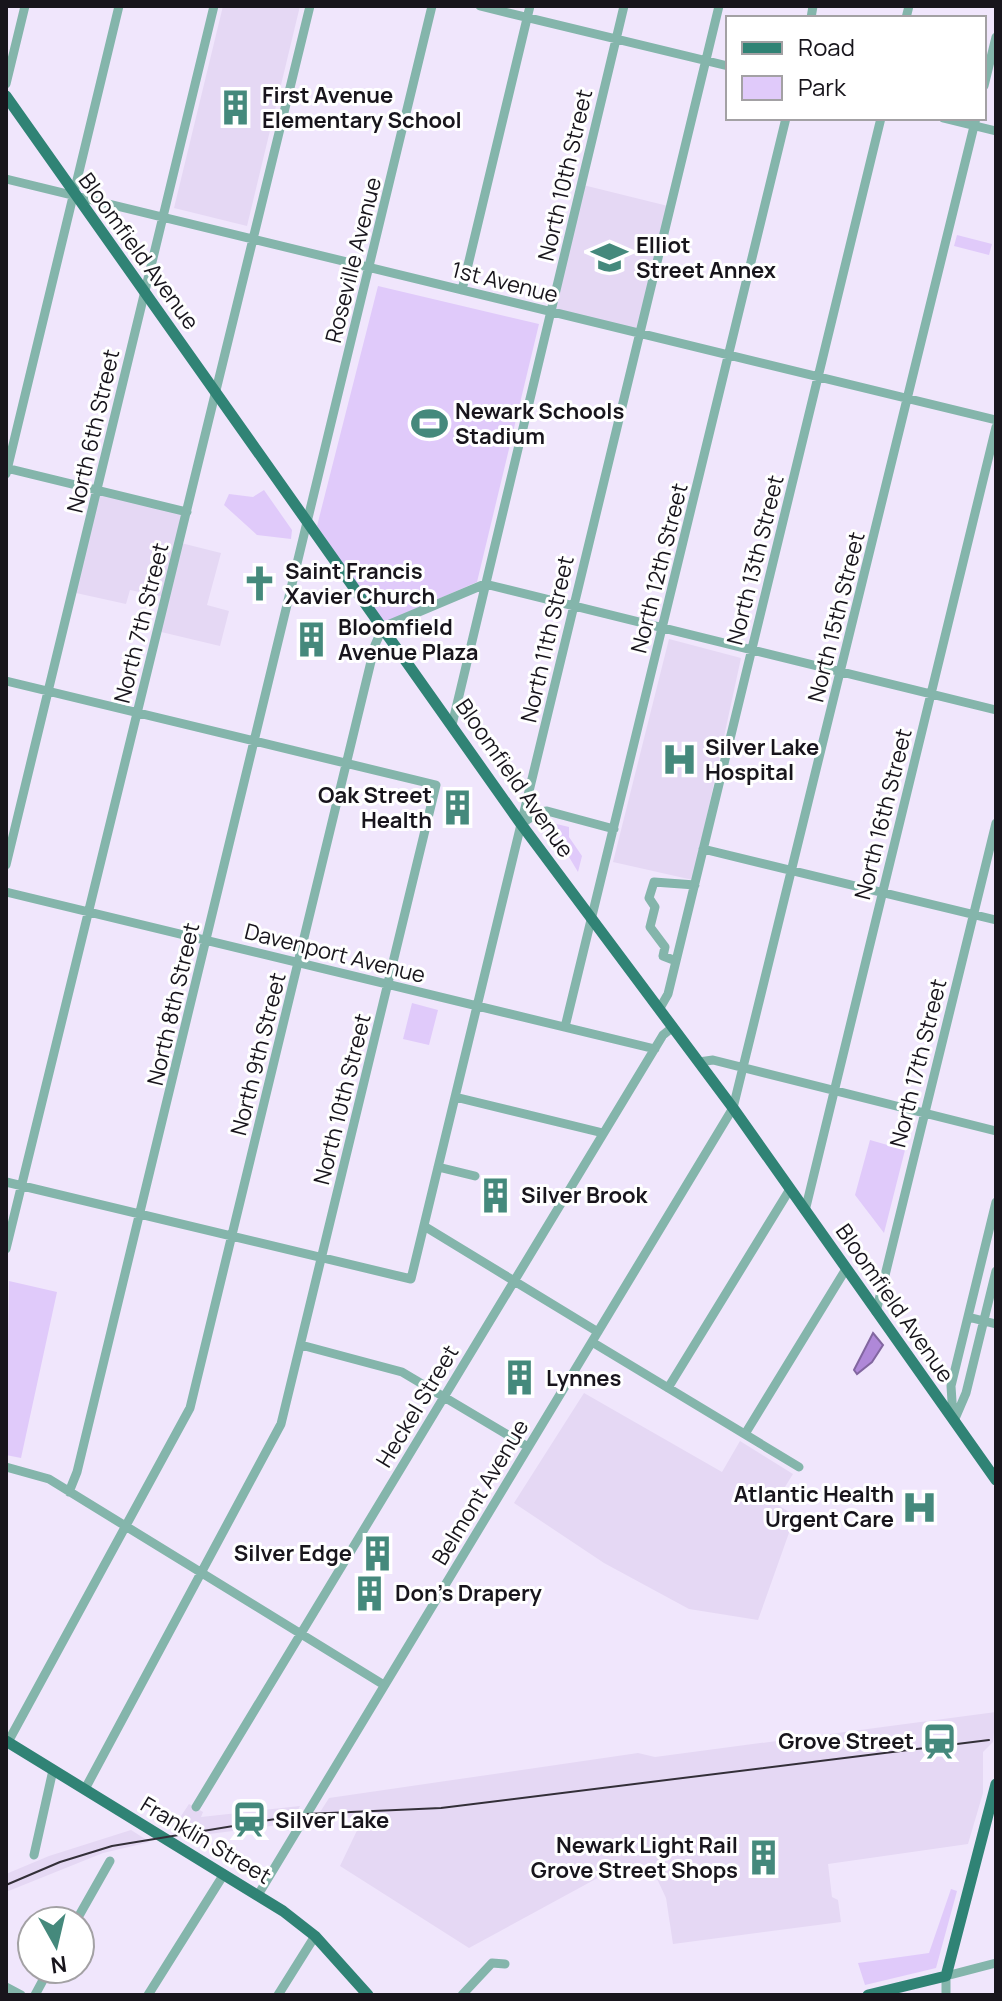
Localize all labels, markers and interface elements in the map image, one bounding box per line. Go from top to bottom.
legend [726,16,986,120]
text: Road [798,30,855,63]
text: Park [798,70,847,103]
place label: First Avenue Elementary School [262,80,462,135]
street label: North 10th Street [531,86,599,264]
building icon: First Avenue Elementary School [217,89,255,127]
street label: Bloomfield Avenue [72,166,206,336]
street label: Roseville Avenue [318,174,388,346]
place label: Elliot Street Annex [636,230,776,285]
school or university icon: Elliot Street Annex [591,239,629,277]
street label: 1st Avenue [449,254,561,310]
street label: North 6th Street [60,346,126,516]
place label: Newark Schools Stadium [455,396,625,451]
sports icon: Newark Schools Stadium [410,405,448,443]
street label: North 13th Street [719,472,791,648]
street label: North 12th Street [623,480,695,656]
street label: North 15th Street [800,529,872,705]
street label: North 7th Street [107,540,175,706]
street label: North 11th Street [513,552,581,725]
place label: Saint Francis Xavier Church [285,556,435,611]
church icon: Saint Francis Xavier Church [240,565,278,603]
place label: Bloomfield Avenue Plaza [338,612,478,667]
building icon: Bloomfield Avenue Plaza [293,621,331,659]
street label: Bloomfield Avenue [449,693,581,863]
street label: North 16th Street [847,725,919,903]
place label: Silver Lake Hospital [705,732,819,787]
hospital icon: Silver Lake Hospital [660,741,698,779]
place label: Oak Street Health [318,780,432,835]
building icon: Oak Street Health [439,789,477,827]
street label: Davenport Avenue [241,916,429,990]
street label: North 8th Street [140,920,206,1088]
street label: North 9th Street [223,969,293,1139]
street label: North 17th Street [883,975,954,1150]
street label: North 10th Street [306,1010,378,1188]
building icon: Silver Brook [476,1176,514,1214]
place label: Silver Brook [521,1180,649,1210]
street label: Bloomfield Avenue [829,1218,961,1388]
street label: Heckel Street [369,1339,465,1473]
building icon: Lynnes [501,1359,539,1397]
place label: Lynnes [546,1363,622,1393]
street label: Belmont Avenue [425,1414,535,1570]
place label: Atlantic Health Urgent Care [734,1479,894,1534]
hospital icon: Atlantic Health Urgent Care [901,1488,939,1526]
building icon: Silver Edge [359,1534,397,1572]
place label: Silver Edge [234,1538,352,1568]
building icon: Don's Drapery [350,1574,388,1612]
place label: Don's Drapery [395,1578,542,1608]
station icon: Grove Street [921,1722,959,1760]
place label: Grove Street [778,1726,914,1756]
street label: Franklin Street [135,1789,277,1891]
station icon: Silver Lake [230,1801,268,1839]
place label: Silver Lake [275,1805,389,1835]
place label: Newark Light Rail Grove Street Shops [531,1830,738,1885]
building icon: Newark Light Rail Grove Street Shops [745,1839,783,1877]
north arrow [16,1905,96,1985]
text: N [49,1949,69,1981]

